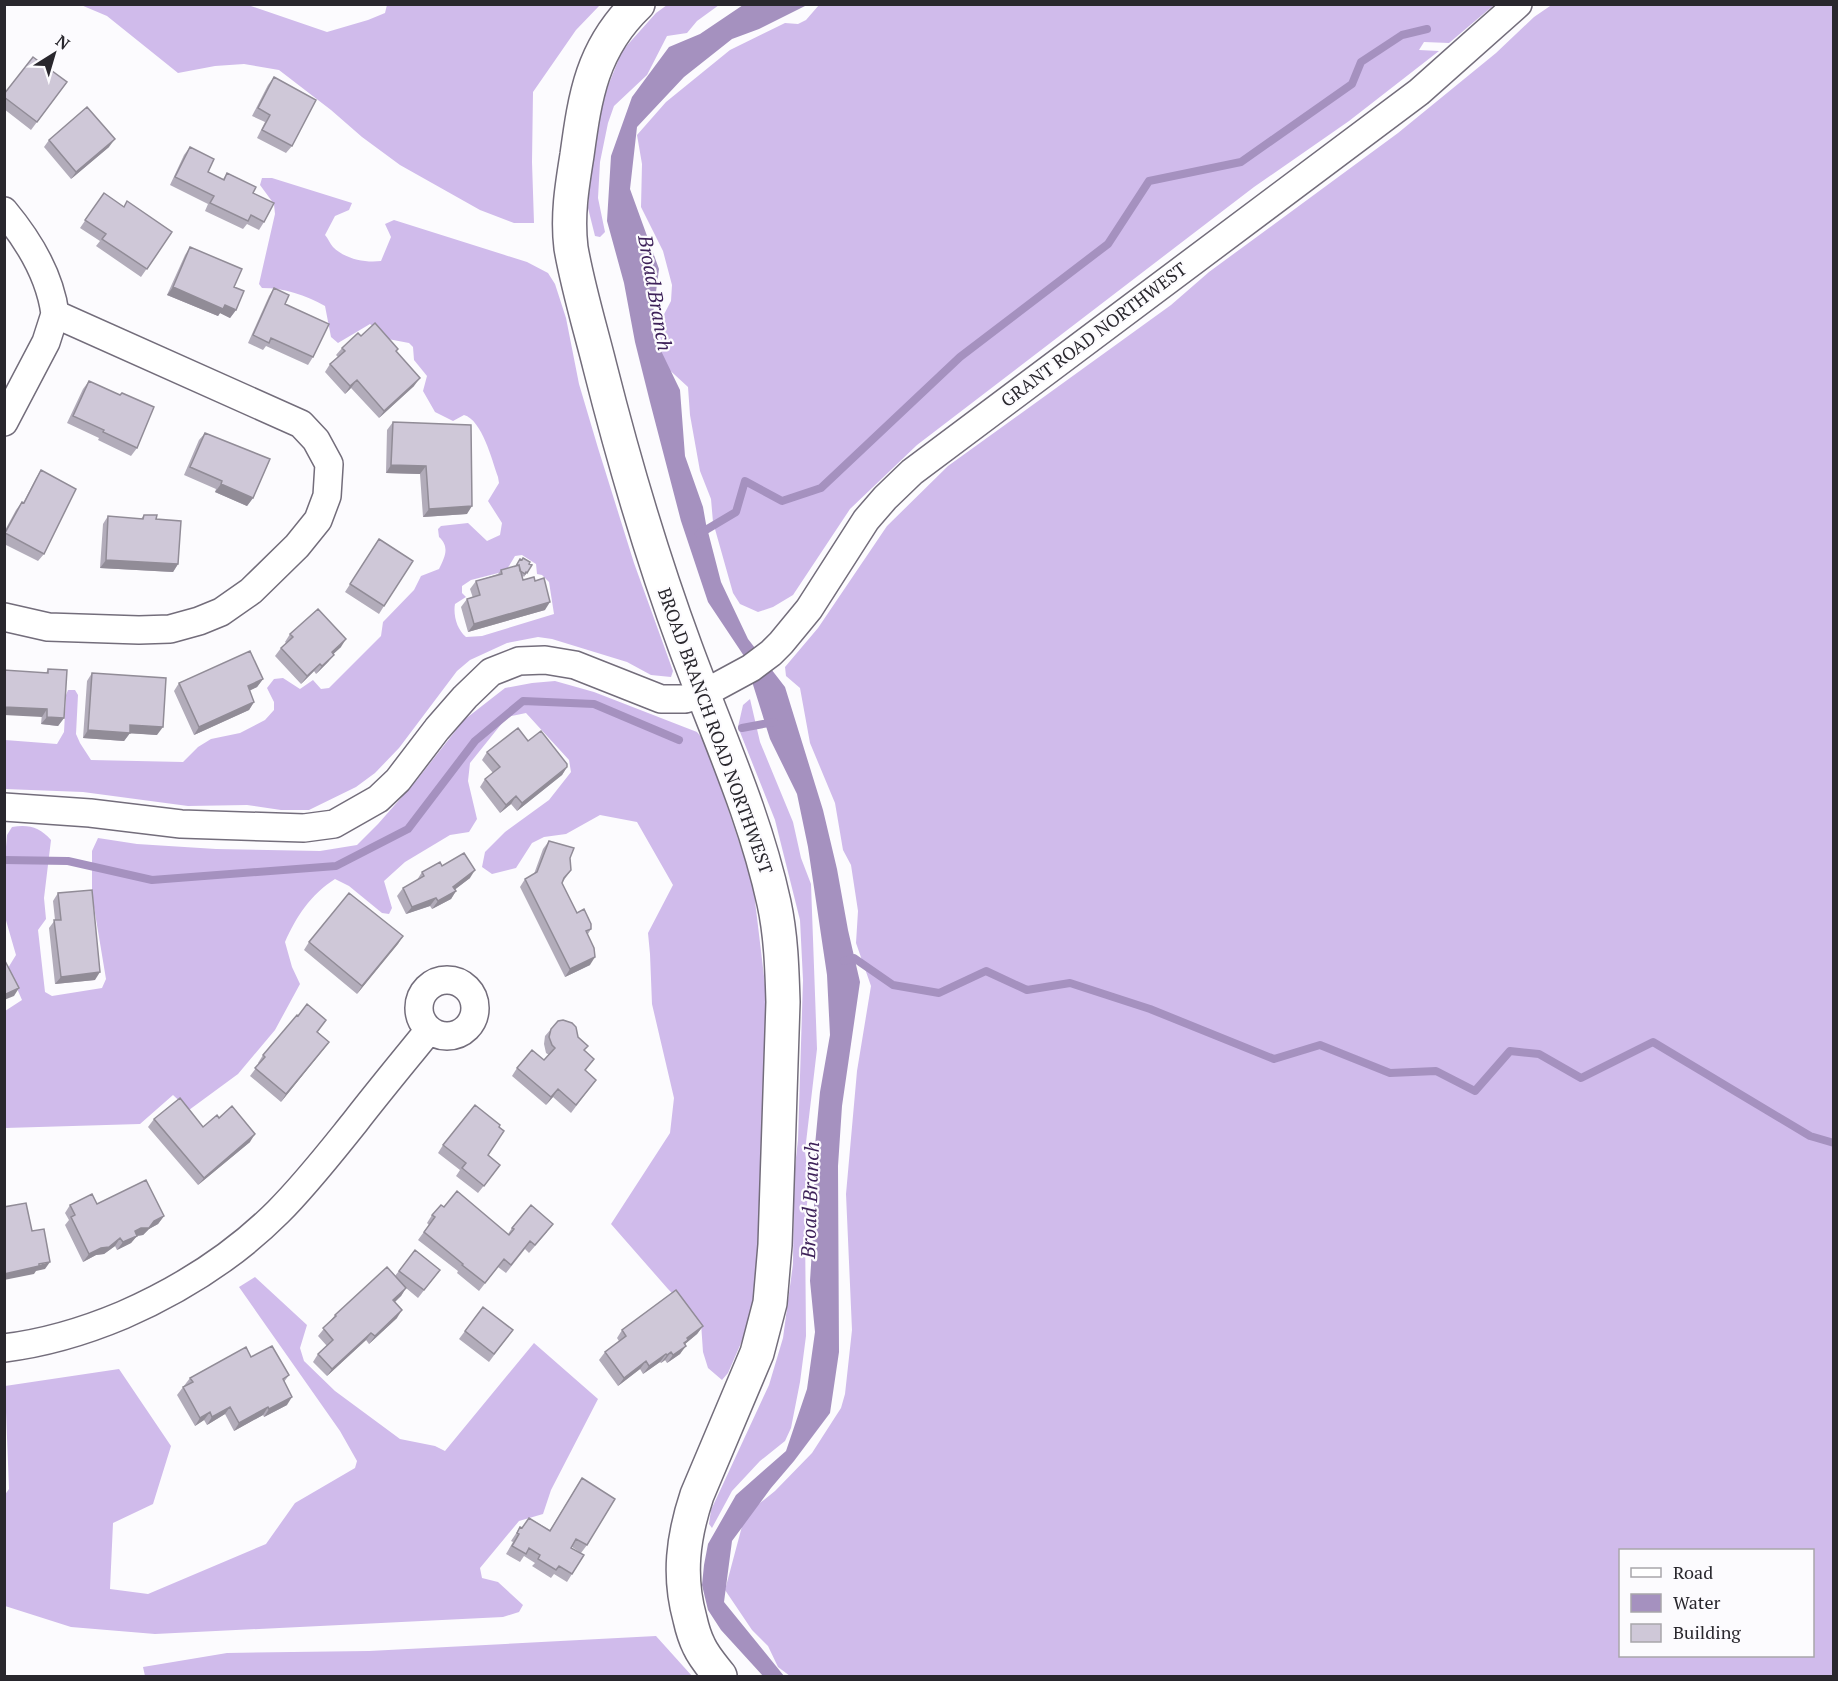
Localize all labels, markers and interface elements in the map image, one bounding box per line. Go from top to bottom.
north arrow [24,24,84,84]
text: N [52,30,74,54]
water label: Broad Branch [632,232,679,353]
street label: GRANT ROAD NORTHWEST [996,256,1191,412]
street label: BROAD BRANCH ROAD NORTHWEST [653,584,779,877]
water label: Broad Branch [794,1141,825,1260]
legend [1619,1549,1814,1657]
text: Road [1673,1560,1713,1584]
text: Water [1673,1590,1720,1614]
text: Building [1673,1620,1741,1644]

